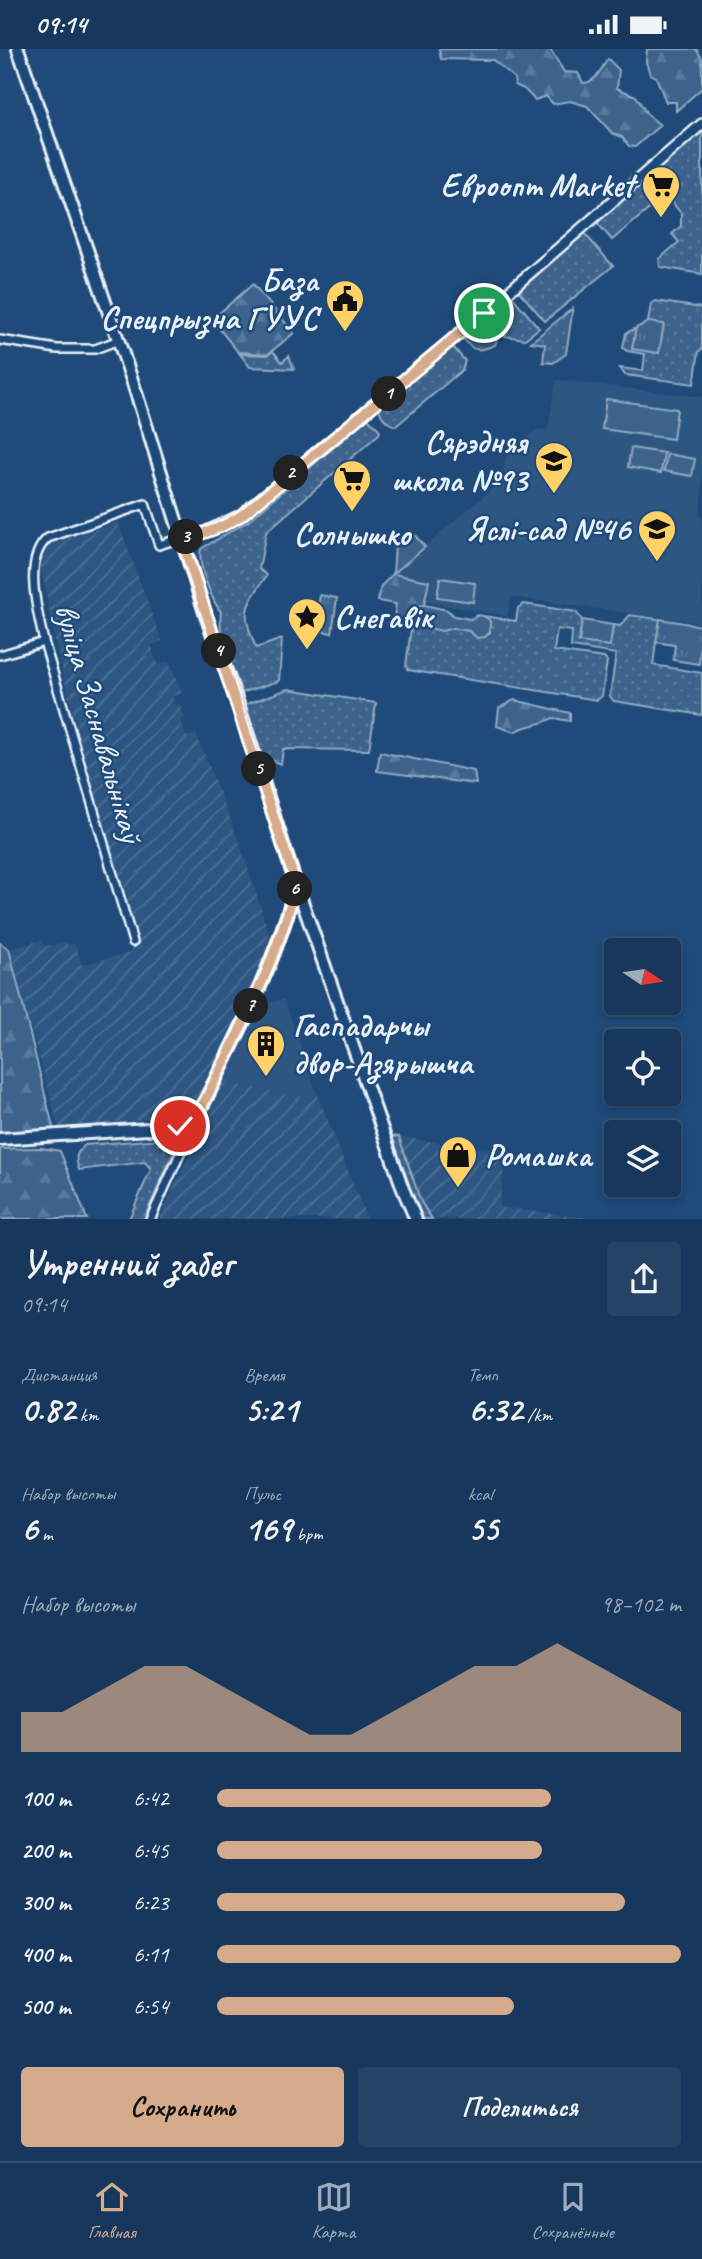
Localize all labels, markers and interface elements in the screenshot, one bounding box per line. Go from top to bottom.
text: 09:14 [35,8,87,41]
place label: Евроопт Market [440,164,639,206]
supermarket icon: Евроопт Market [640,164,682,219]
place label: База Спецпрызна ГУУС [101,259,322,340]
public building icon: База Спецпрызна ГУУС [324,278,366,333]
pin [454,283,514,343]
icon: arrive [465,294,503,332]
pin: 1 [372,377,406,411]
text: 1 [384,381,393,405]
place label: Сярэдняя школа №93 [392,421,530,501]
school or university icon: Сярэдняя школа №93 [533,440,575,495]
pin: 2 [274,455,308,491]
supermarket icon: Солнышко [331,458,373,513]
text: 2 [286,460,295,484]
place label: Яслі-сад №46 [465,508,632,550]
school or university icon: Яслі-сад №46 [636,508,678,563]
place label: Солнышко [294,513,412,555]
pin: 3 [168,519,204,554]
text: 3 [181,524,190,548]
place icon: Снегавік [286,596,328,651]
place label: Снегавік [334,596,435,638]
street label: вуліца Заснавальнікаў [45,599,154,850]
pin: 4 [202,633,236,669]
text: 4 [214,638,223,662]
pin: 5 [242,751,276,787]
text: 5 [254,756,263,780]
pin: 6 [278,871,312,907]
text: 6 [290,876,299,900]
north arrow [604,938,681,1015]
map controls [604,938,681,1197]
pin: 7 [233,989,268,1023]
text: 7 [246,993,255,1017]
place label: Гаспадарчы двор-Азярышча [293,1004,474,1085]
building icon: Гаспадарчы двор-Азярышча [245,1023,287,1078]
button: locate [604,1029,681,1106]
pin [150,1096,210,1156]
icon: check [161,1107,199,1145]
button: layers [604,1120,681,1197]
shop icon: Ромашка [437,1134,479,1189]
place label: Ромашка [485,1134,594,1176]
text: Утренний забег [21,1240,233,1287]
button: share [607,1242,681,1316]
text: 09:14 [21,1290,67,1319]
text: Дистанция [21,1363,97,1387]
text: Время [244,1363,284,1387]
text: Темп [468,1363,498,1387]
text: 0.82 [21,1387,75,1432]
text: 5:21 [244,1387,298,1432]
text: 6:32 [468,1387,523,1432]
text: km [75,1403,98,1427]
text: /km [523,1403,552,1427]
text: Набор высоты [21,1482,115,1506]
text: Пульс [244,1482,281,1506]
text: kcal [468,1482,493,1506]
text: 6 [21,1506,38,1551]
text: 169 [244,1506,292,1551]
text: 55 [468,1506,498,1551]
text: m [38,1522,53,1546]
text: bpm [292,1522,323,1546]
text: Набор высоты [21,1590,135,1619]
text: 98–102 m [601,1590,681,1619]
text: 100 m [21,1784,71,1813]
text: 6:42 [133,1784,169,1813]
text: 200 m [21,1836,71,1865]
text: 6:45 [133,1836,169,1865]
text: 300 m [21,1888,71,1917]
text: 6:23 [133,1888,169,1917]
text: 400 m [21,1940,71,1969]
text: 6:11 [133,1940,169,1969]
text: 500 m [21,1992,70,2021]
text: 6:54 [133,1992,169,2021]
button: Сохранить [21,2067,344,2147]
button: Поделиться [358,2067,681,2147]
tab: Главная [88,2178,136,2244]
tab: Карта [312,2178,355,2244]
tab: Сохранённые [531,2178,614,2244]

